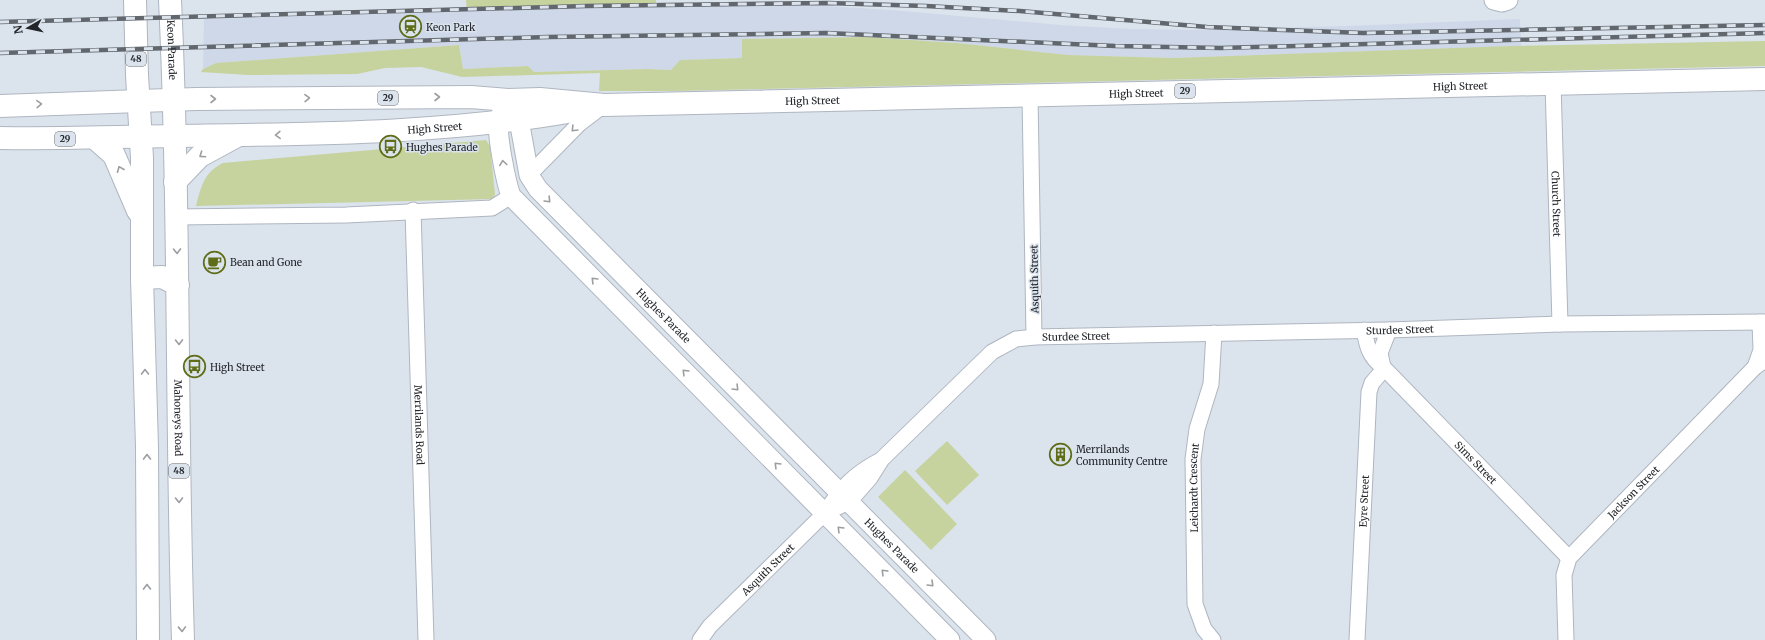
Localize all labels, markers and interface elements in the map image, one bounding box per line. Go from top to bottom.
north arrow [8,8,48,48]
station icon: Keon Park [398,14,424,40]
street label: Keon Parade [164,20,179,80]
place label: Keon Park [426,21,476,34]
text: N [10,24,26,35]
road number: 48 [126,52,146,66]
street label: High Street [1433,79,1488,93]
road number: 29 [1175,84,1195,98]
street label: High Street [1109,86,1164,101]
road number: 29 [378,91,398,105]
one-way arrow [434,93,440,101]
one-way arrow [304,94,310,102]
street label: High Street [785,94,840,108]
one-way arrow [210,95,216,103]
one-way arrow [36,100,42,109]
street label: High Street [407,120,463,137]
one-way arrow [571,124,578,132]
one-way arrow [275,131,281,139]
road number: 29 [55,132,75,146]
bus stop icon: Hughes Parade [377,134,403,160]
place label: Hughes Parade [406,141,478,154]
one-way arrow [200,150,207,157]
one-way arrow [499,160,508,166]
one-way arrow [117,165,125,173]
street label: Church Street [1549,171,1563,237]
one-way arrow [543,195,551,203]
street label: Asquith Street [1027,244,1042,314]
one-way arrow [172,248,181,254]
cafe icon: Bean and Gone [202,249,228,275]
place label: Bean and Gone [230,256,302,269]
one-way arrow [591,277,599,285]
street label: Hughes Parade [633,286,693,346]
street label: Sturdee Street [1366,322,1434,337]
street label: Sturdee Street [1042,330,1110,344]
one-way arrow [175,339,183,345]
bus stop icon: High Street [182,354,208,380]
place label: High Street [210,361,265,374]
one-way arrow [141,369,149,375]
one-way arrow [683,369,690,377]
street label: Mahoneys Road [171,379,185,456]
one-way arrow [731,383,739,391]
street label: Merrilands Road [411,385,427,465]
street label: Sims Street [1452,438,1499,487]
building icon: Merrilands Community Centre [1047,442,1073,468]
street label: Leichardt Crescent [1187,442,1202,533]
place label: Merrilands Community Centre [1076,443,1167,468]
one-way arrow [143,454,151,460]
one-way arrow [774,462,782,470]
street label: Jackson Street [1604,463,1662,522]
road number: 48 [169,464,189,478]
street label: Eyre Street [1356,475,1372,528]
one-way arrow [175,497,183,503]
street label: Hughes Parade [862,516,922,576]
one-way arrow [838,526,845,534]
street label: Asquith Street [738,541,797,599]
one-way arrow [881,569,888,577]
one-way arrow [926,580,934,587]
one-way arrow [143,584,152,590]
one-way arrow [178,626,187,632]

